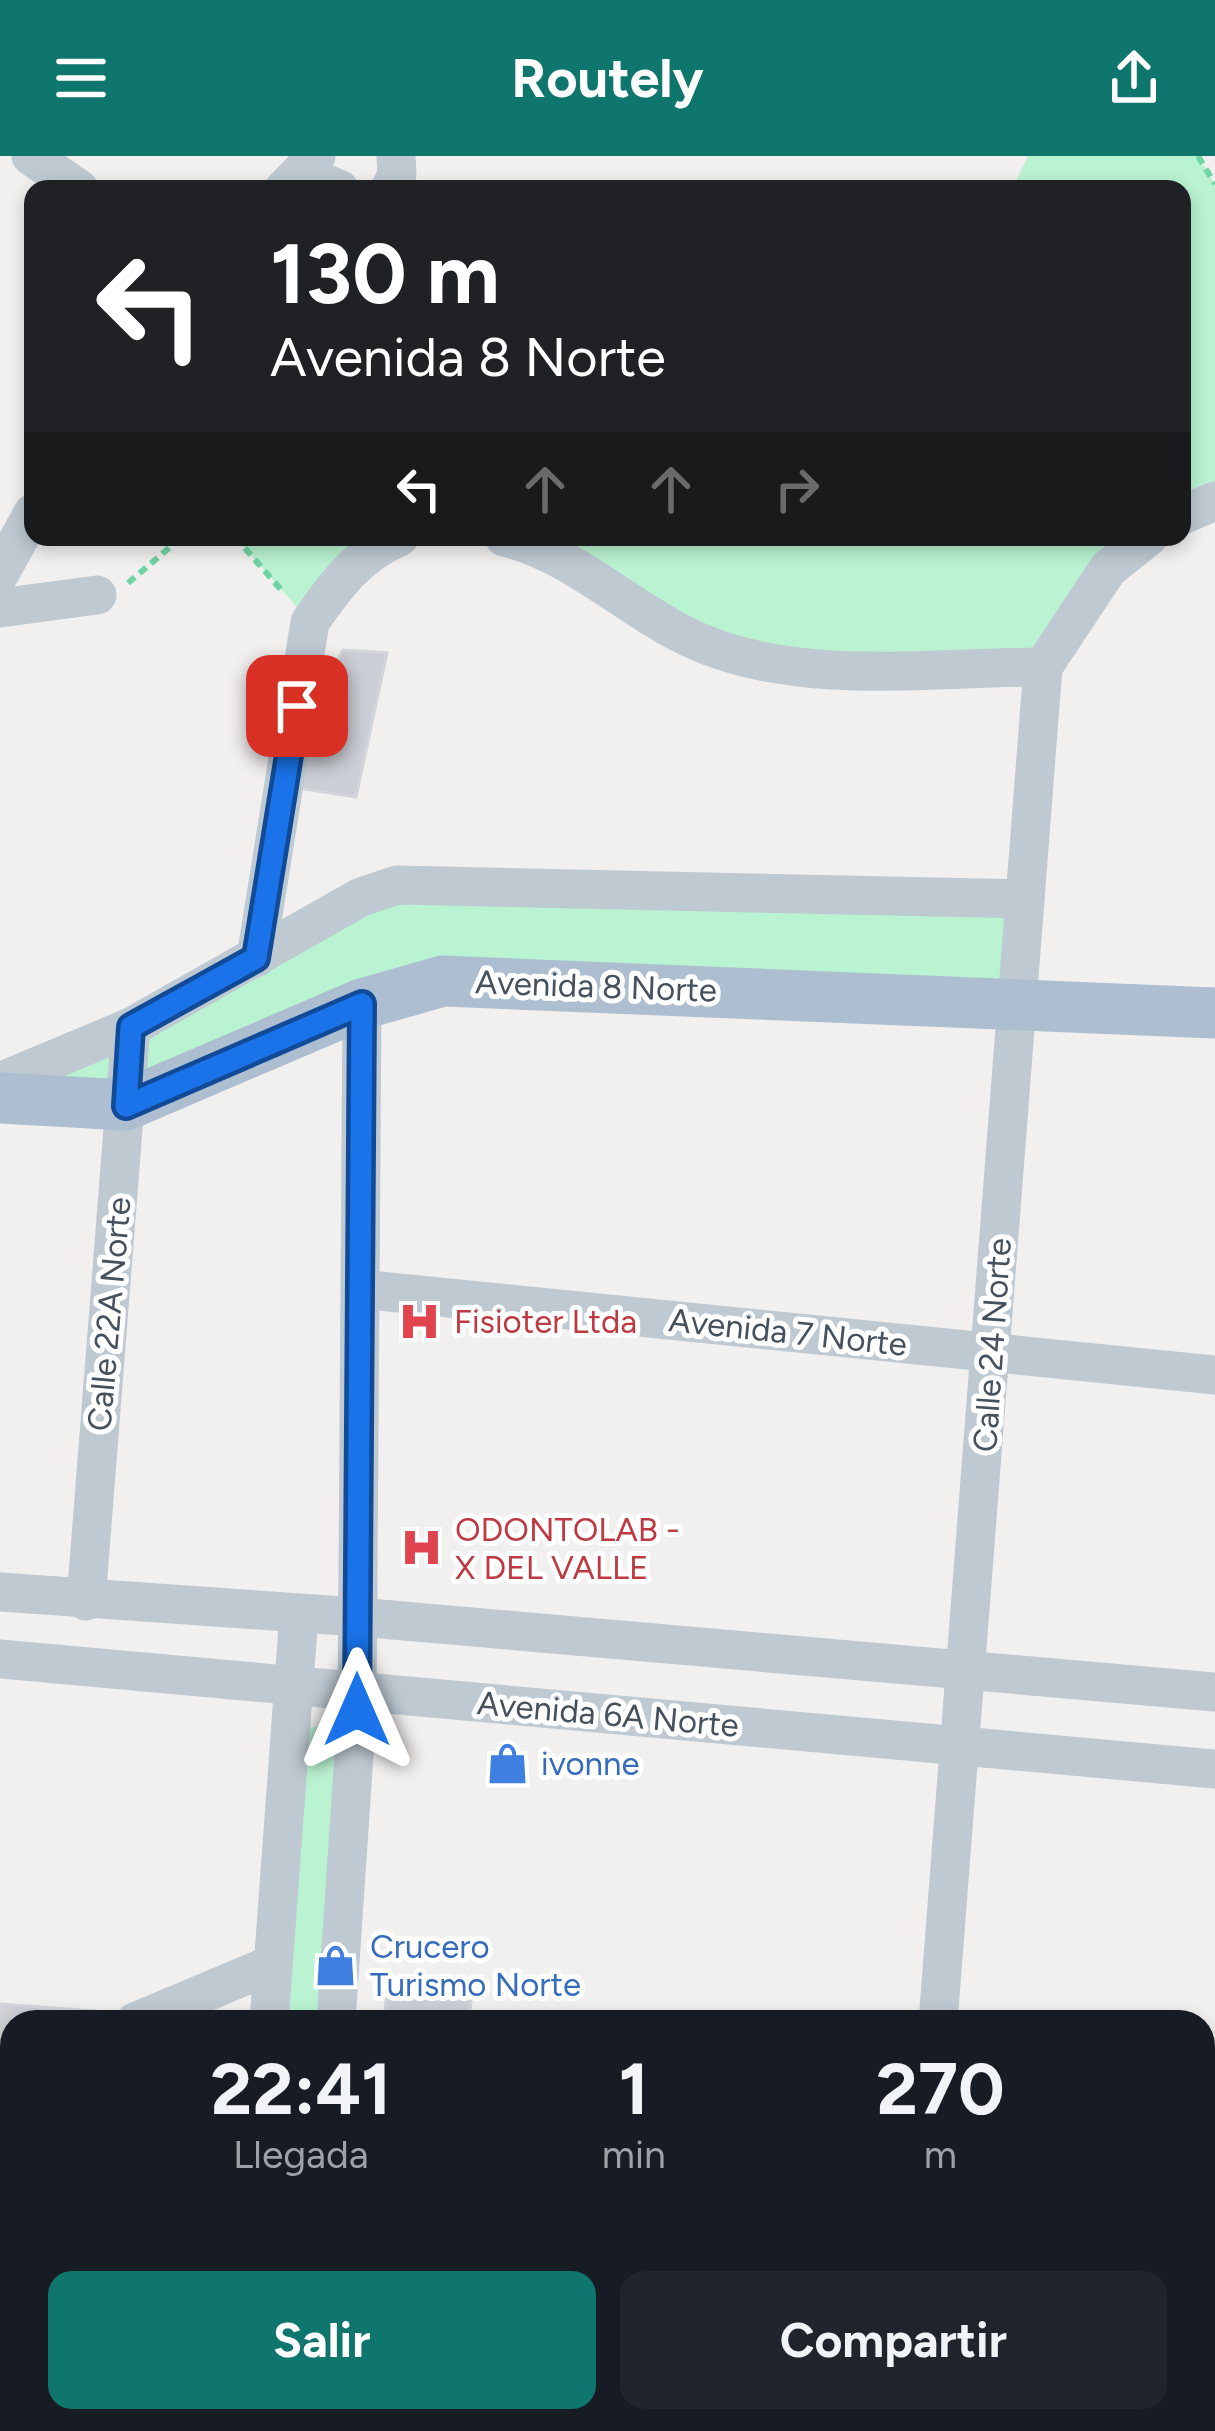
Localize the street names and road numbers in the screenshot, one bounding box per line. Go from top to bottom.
street label: Avenida 8 Norte [474,962,718,1010]
street label: Calle 22A Norte [79,1195,139,1433]
street label: Calle 24 Norte [965,1237,1019,1453]
street label: Avenida 7 Norte [667,1300,909,1364]
street label: Avenida 6A Norte [476,1683,740,1745]

